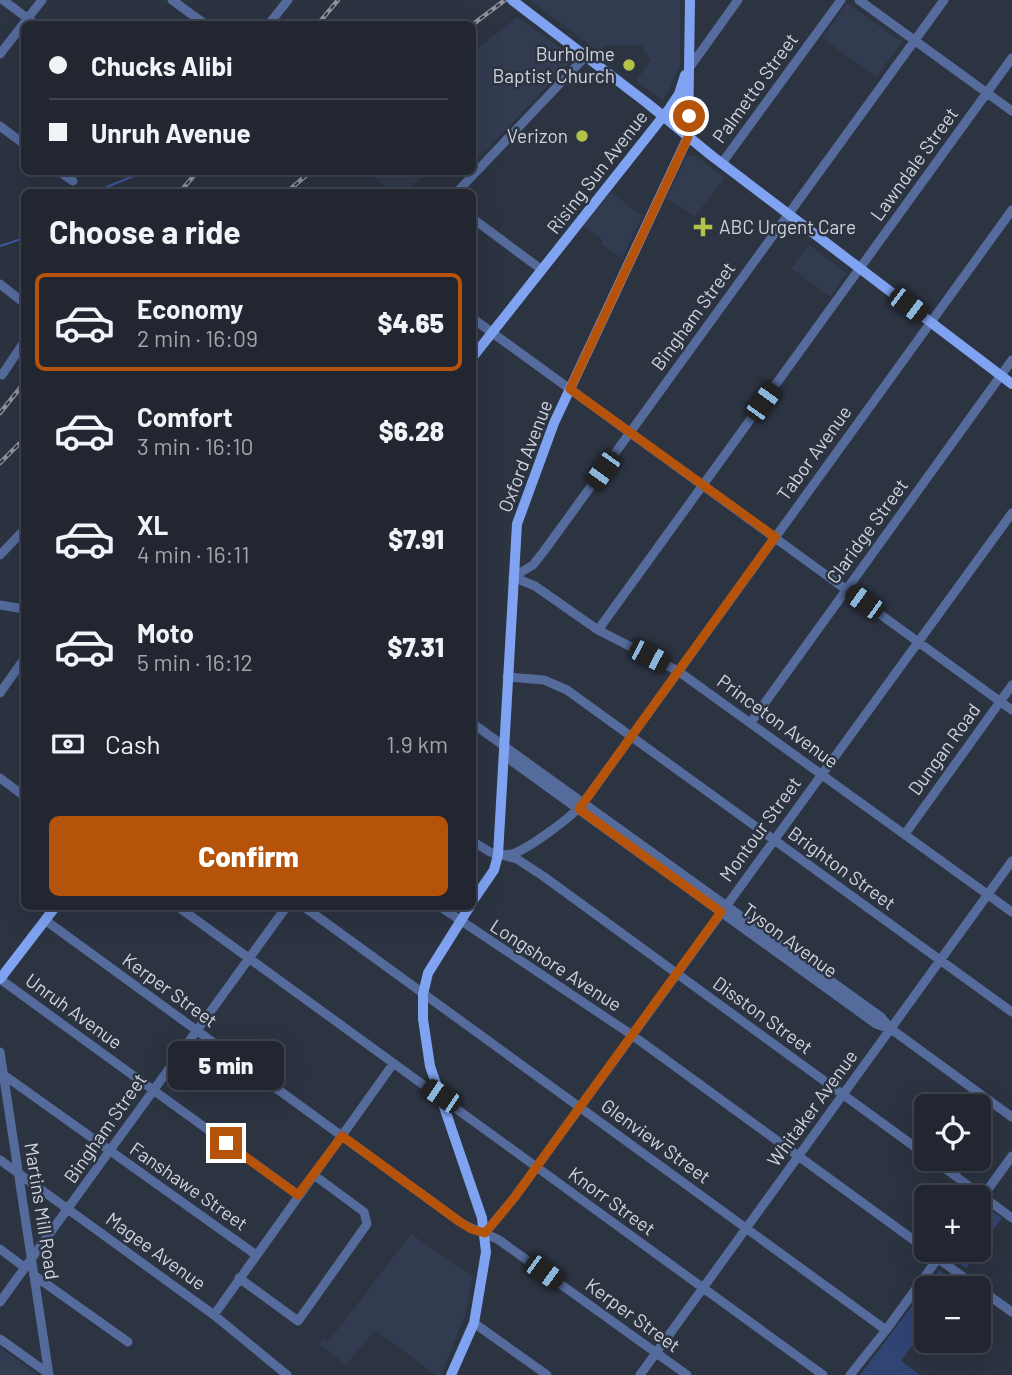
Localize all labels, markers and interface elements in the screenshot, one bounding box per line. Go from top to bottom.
street label: Palmetto Street [707,28,802,147]
place label: Burholme Baptist Church [493,42,615,87]
text: Chucks Alibi [91,50,233,81]
marker: Burholme Baptist Church [621,57,637,73]
route start [673,100,705,132]
street label: Lawndale Street [865,103,962,225]
street label: Rising Sun Avenue [541,105,652,238]
text: Unruh Avenue [91,117,251,148]
place label: Verizon [507,124,568,147]
marker: Verizon [574,128,590,144]
text: Choose a ride [49,212,241,250]
place label: ABC Urgent Care [719,215,856,238]
marker: ABC Urgent Care [693,217,713,237]
street label: Bingham Street [646,257,740,374]
car [885,284,932,326]
icon: car [53,291,116,354]
text: Economy [137,293,243,324]
text: $4.65 [377,307,444,338]
text: 2 min · 16:09 [137,324,258,352]
car [743,379,784,425]
street label: Oxford Avenue [493,396,556,515]
icon: car [53,399,116,462]
text: Comfort [137,401,233,432]
street label: Tabor Avenue [771,401,856,505]
text: $6.28 [379,415,444,446]
text: 3 min · 16:10 [137,432,254,460]
car [583,447,624,493]
street label: Claridge Street [821,474,912,588]
icon: car [53,507,116,570]
text: XL [137,509,168,540]
text: $7.91 [388,523,444,554]
text: 4 min · 16:11 [137,540,249,568]
car [841,581,888,623]
icon: car [53,615,116,678]
text: Moto [137,617,194,648]
text: $7.31 [387,631,444,662]
car [626,637,673,675]
text: 5 min · 16:12 [137,648,253,676]
street label: Princeton Avenue [713,669,843,772]
street label: Dungan Road [903,698,985,799]
icon: cash [49,725,87,763]
text: Cash [105,728,160,759]
text: 1.9 km [386,730,448,758]
street label: Montour Street [714,772,805,886]
button: Confirm [49,816,448,896]
street label: Brighton Street [784,821,900,914]
street label: Tyson Avenue [738,897,842,982]
street label: Longshore Avenue [486,914,626,1016]
street label: Kerper Street [118,948,222,1032]
street label: Unruh Avenue [21,968,127,1053]
street label: Disston Street [709,971,818,1058]
callout: 5 min [168,1042,284,1090]
street label: Whitaker Avenue [762,1045,862,1171]
text: 5 min [199,1051,254,1079]
street label: Bingham Street [58,1068,151,1187]
car [418,1076,465,1116]
street label: Glenview Street [597,1093,715,1188]
map controls [914,1094,991,1353]
button: locate [914,1094,991,1171]
route end [210,1127,242,1159]
street label: Fanshawe Street [126,1137,253,1235]
street label: Martins Mill Road [20,1141,65,1281]
street label: Knorr Street [564,1161,660,1240]
button: + [914,1185,991,1262]
street label: Magee Avenue [102,1207,211,1295]
car [521,1251,568,1293]
street label: Kerper Street [581,1273,685,1357]
button: − [914,1276,991,1353]

